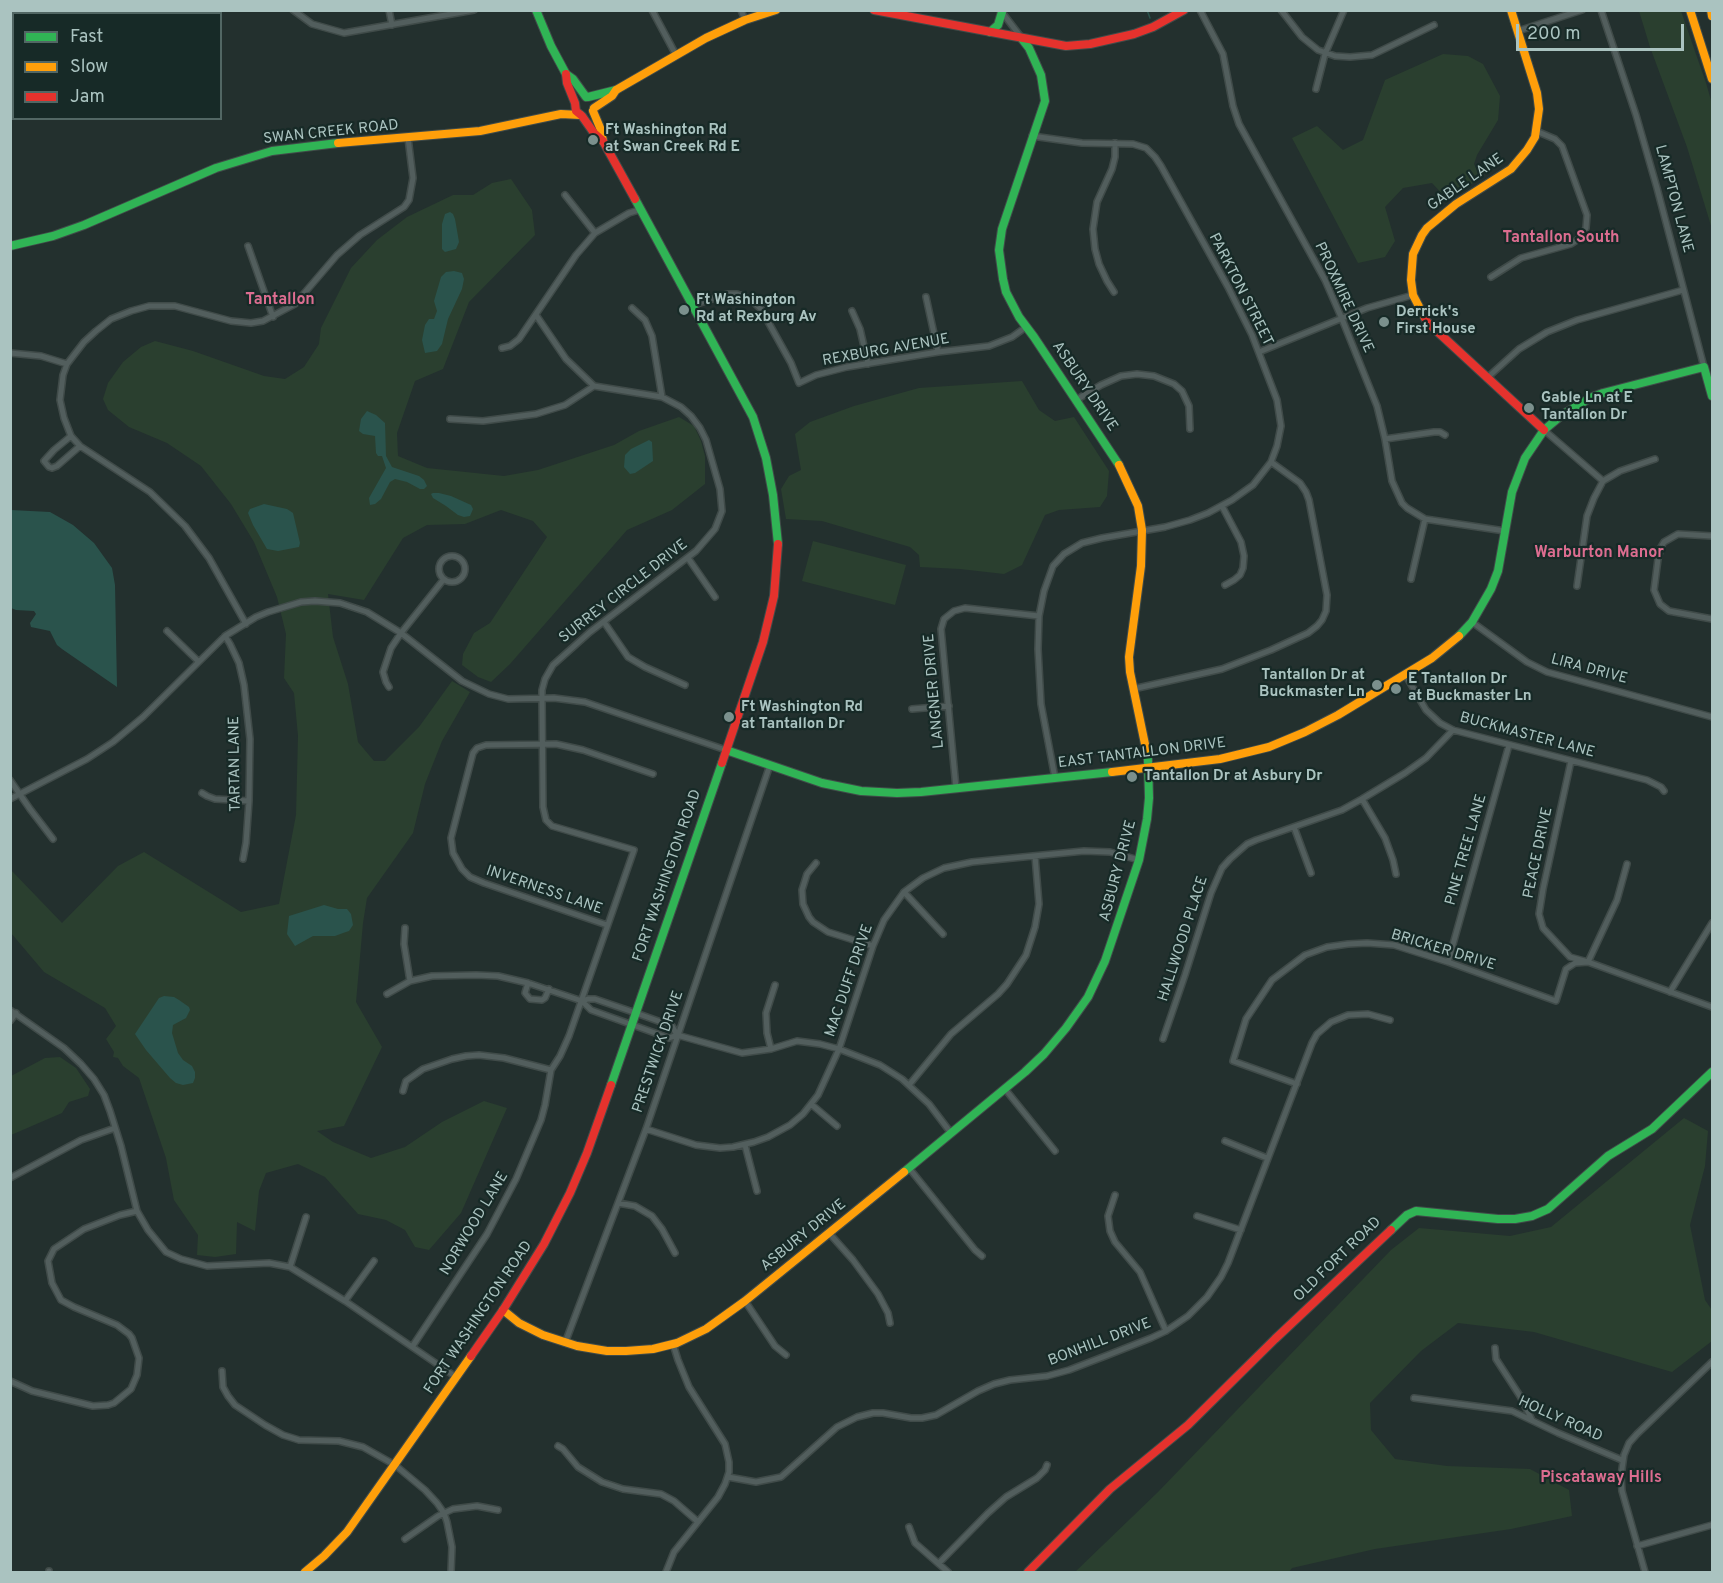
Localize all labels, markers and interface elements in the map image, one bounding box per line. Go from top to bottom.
legend [12,12,222,120]
scale bar [1519,12,1687,50]
text: 200 m [1527,23,1580,46]
text: Fast [70,26,103,49]
text: Slow [70,56,108,79]
text: Jam [70,86,105,109]
street label: SWAN CREEK ROAD [263,117,399,149]
place label: Ft Washington Rd at Swan Creek Rd E [605,122,740,157]
marker: Ft Washington Rd at Swan Creek Rd E [586,133,600,147]
street label: LAMPTON LANE [1650,143,1696,255]
street label: GABLE LANE [1425,150,1507,216]
district label: Tantallon South [1502,229,1620,249]
street label: PARKTON STREET [1204,231,1276,349]
street label: PROXMIRE DRIVE [1309,240,1377,356]
district label: Tantallon [245,291,315,311]
place label: Ft Washington Rd at Rexburg Av [696,292,817,327]
marker: Ft Washington Rd at Rexburg Av [677,303,691,317]
place label: Derrick's First House [1396,304,1476,339]
marker: Derrick's First House [1377,315,1391,329]
street label: REXBURG AVENUE [821,331,951,371]
street label: ASBURY DRIVE [1047,339,1121,435]
place label: Gable Ln at E Tantallon Dr [1541,390,1633,425]
marker: Gable Ln at E Tantallon Dr [1522,401,1536,415]
street label: SURREY CIRCLE DRIVE [556,536,692,648]
district label: Warburton Manor [1534,544,1664,564]
street label: LANGNER DRIVE [921,633,949,749]
street label: LIRA DRIVE [1549,651,1629,689]
place label: Tantallon Dr at Buckmaster Ln [1259,667,1365,702]
place label: E Tantallon Dr at Buckmaster Ln [1408,671,1532,706]
marker: Tantallon Dr at Buckmaster Ln [1370,678,1384,692]
marker: E Tantallon Dr at Buckmaster Ln [1389,682,1403,696]
place label: Ft Washington Rd at Tantallon Dr [741,699,863,734]
street label: BUCKMASTER LANE [1458,709,1596,763]
marker: Ft Washington Rd at Tantallon Dr [722,710,736,724]
street label: TARTAN LANE [226,716,246,812]
street label: EAST TANTALLON DRIVE [1057,735,1227,773]
place label: Tantallon Dr at Asbury Dr [1144,768,1323,786]
marker: Tantallon Dr at Asbury Dr [1125,770,1139,784]
street label: FORT WASHINGTON ROAD [630,788,706,964]
street label: PINE TREE LANE [1443,792,1491,908]
street label: PEACE DRIVE [1521,806,1557,900]
street label: ASBURY DRIVE [1097,818,1141,924]
street label: INVERNESS LANE [483,863,605,919]
street label: HALLWOOD PLACE [1155,874,1213,1004]
street label: MAC DUFF DRIVE [822,922,878,1040]
street label: BRICKER DRIVE [1388,927,1498,975]
street label: PRESTWICK DRIVE [630,989,688,1115]
street label: NORWOOD LANE [437,1169,513,1279]
street label: ASBURY DRIVE [758,1196,850,1276]
street label: OLD FORT ROAD [1291,1214,1385,1306]
street label: FORT WASHINGTON ROAD [421,1238,537,1398]
street label: BONHILL DRIVE [1046,1315,1154,1371]
street label: HOLLY ROAD [1515,1393,1605,1447]
district label: Piscataway Hills [1540,1469,1662,1489]

